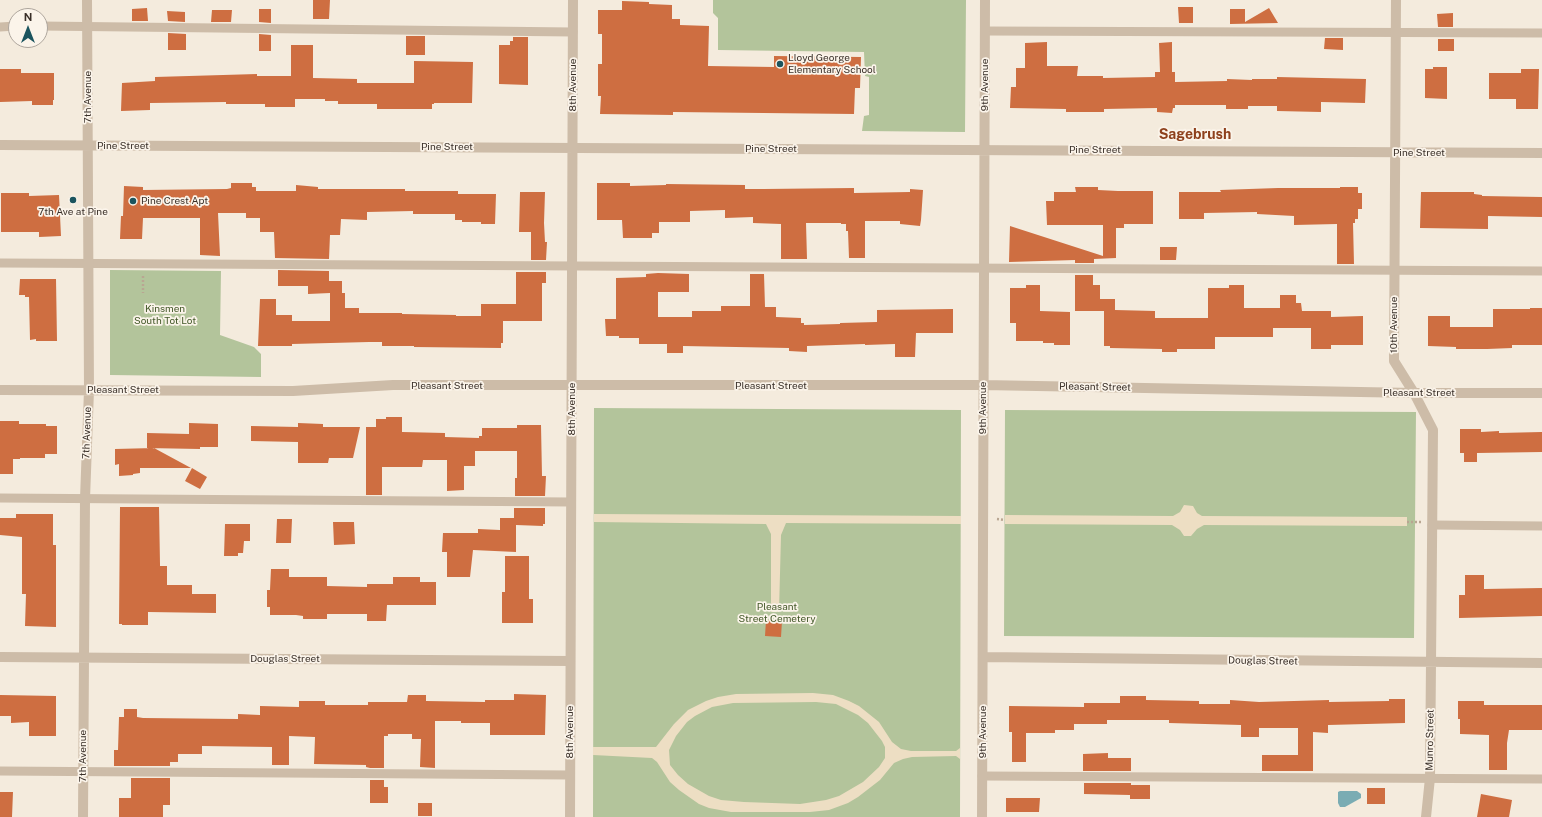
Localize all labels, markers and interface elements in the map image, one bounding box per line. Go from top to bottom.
north arrow [8,8,48,48]
text: N [24,11,32,23]
place label: Lloyd George Elementary School [788,52,876,76]
street label: 8th Avenue [567,59,579,111]
marker: Lloyd George Elementary School [775,59,785,69]
street label: 9th Avenue [979,59,991,111]
street label: 7th Avenue [82,71,94,123]
district label: Sagebrush [1159,127,1231,143]
street label: Pine Street [97,140,149,152]
street label: Pine Street [421,141,473,153]
street label: Pine Street [745,143,797,155]
street label: Pine Street [1069,144,1121,156]
street label: Pine Street [1393,147,1445,159]
marker: 7th Ave at Pine [68,195,78,205]
place label: Pine Crest Apt [141,195,208,207]
marker: Pine Crest Apt [128,196,138,206]
place label: 7th Ave at Pine [38,206,108,218]
street label: 10th Avenue [1388,297,1400,353]
park label: Kinsmen South Tot Lot [134,303,196,326]
street label: Pleasant Street [411,380,483,392]
street label: Pleasant Street [735,380,807,392]
street label: Pleasant Street [1059,380,1131,394]
street label: 9th Avenue [977,382,989,434]
street label: 8th Avenue [566,383,578,435]
street label: Pleasant Street [87,384,159,396]
street label: Pleasant Street [1383,387,1455,399]
street label: 7th Avenue [80,407,94,459]
park label: Pleasant Street Cemetery [738,601,816,624]
street label: Douglas Street [250,653,320,665]
street label: Douglas Street [1228,654,1298,668]
street label: 8th Avenue [564,706,576,758]
street label: 9th Avenue [977,706,989,758]
street label: Munro Street [1423,709,1437,771]
street label: 7th Avenue [77,730,89,782]

